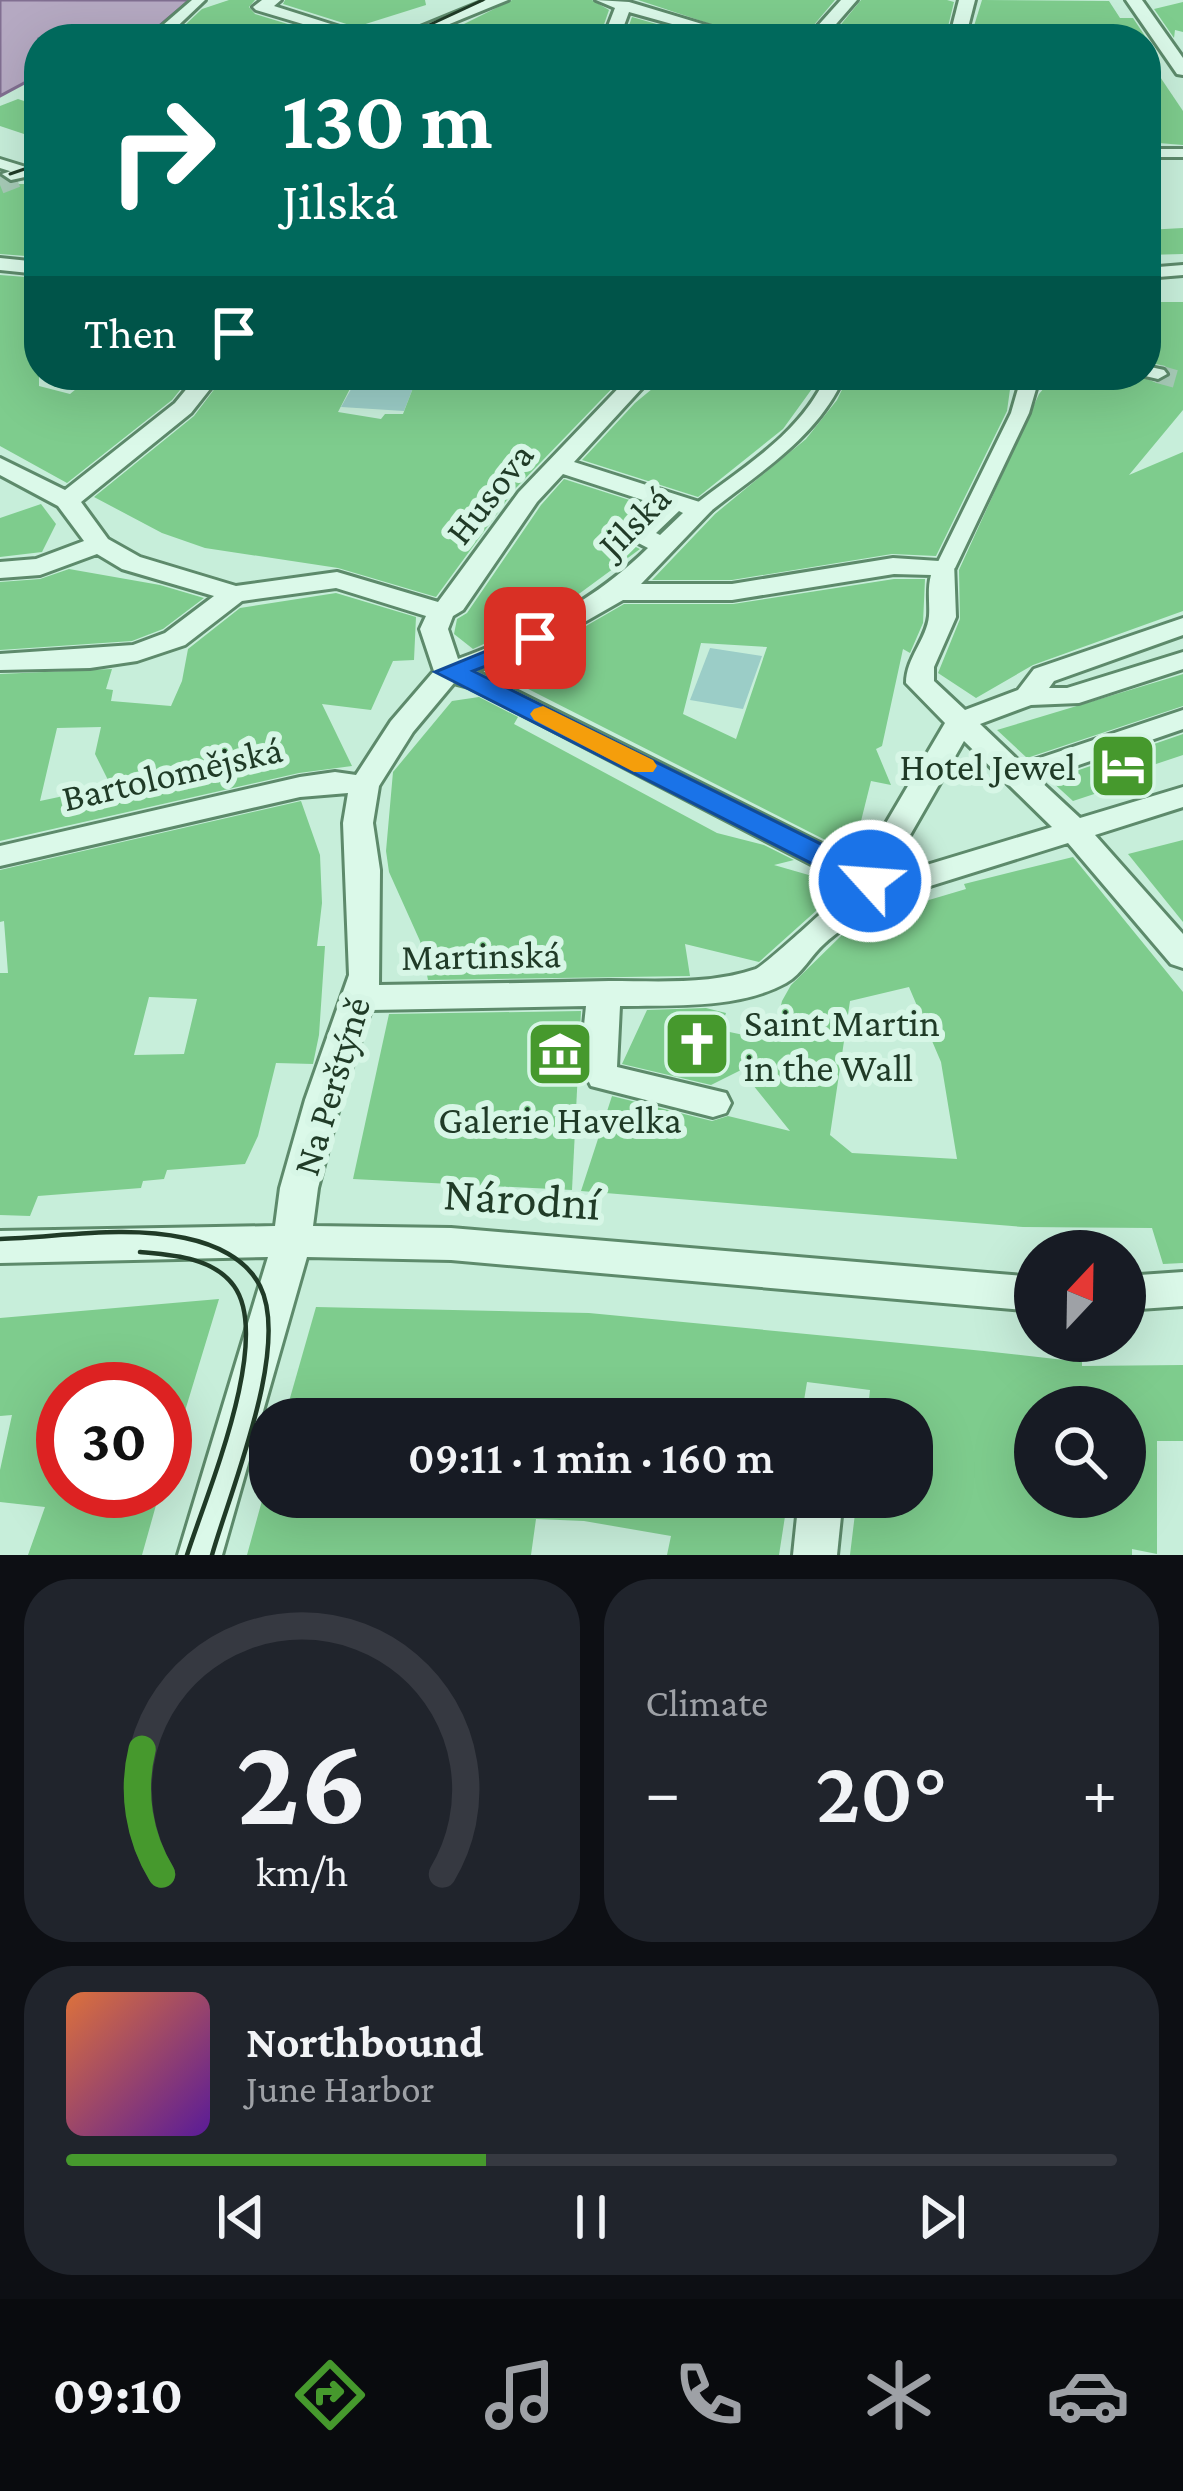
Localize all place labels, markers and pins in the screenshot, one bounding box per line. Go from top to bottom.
pin [484,587,586,689]
hotel icon: Hotel Jewel [1088,731,1158,801]
place label: Hotel Jewel [899,745,1076,788]
place label: Saint Martin in the Wall [744,1001,940,1089]
church icon: Saint Martin in the Wall [662,1009,732,1079]
museum icon: Galerie Havelka [525,1019,595,1089]
place label: Galerie Havelka [438,1098,682,1141]

